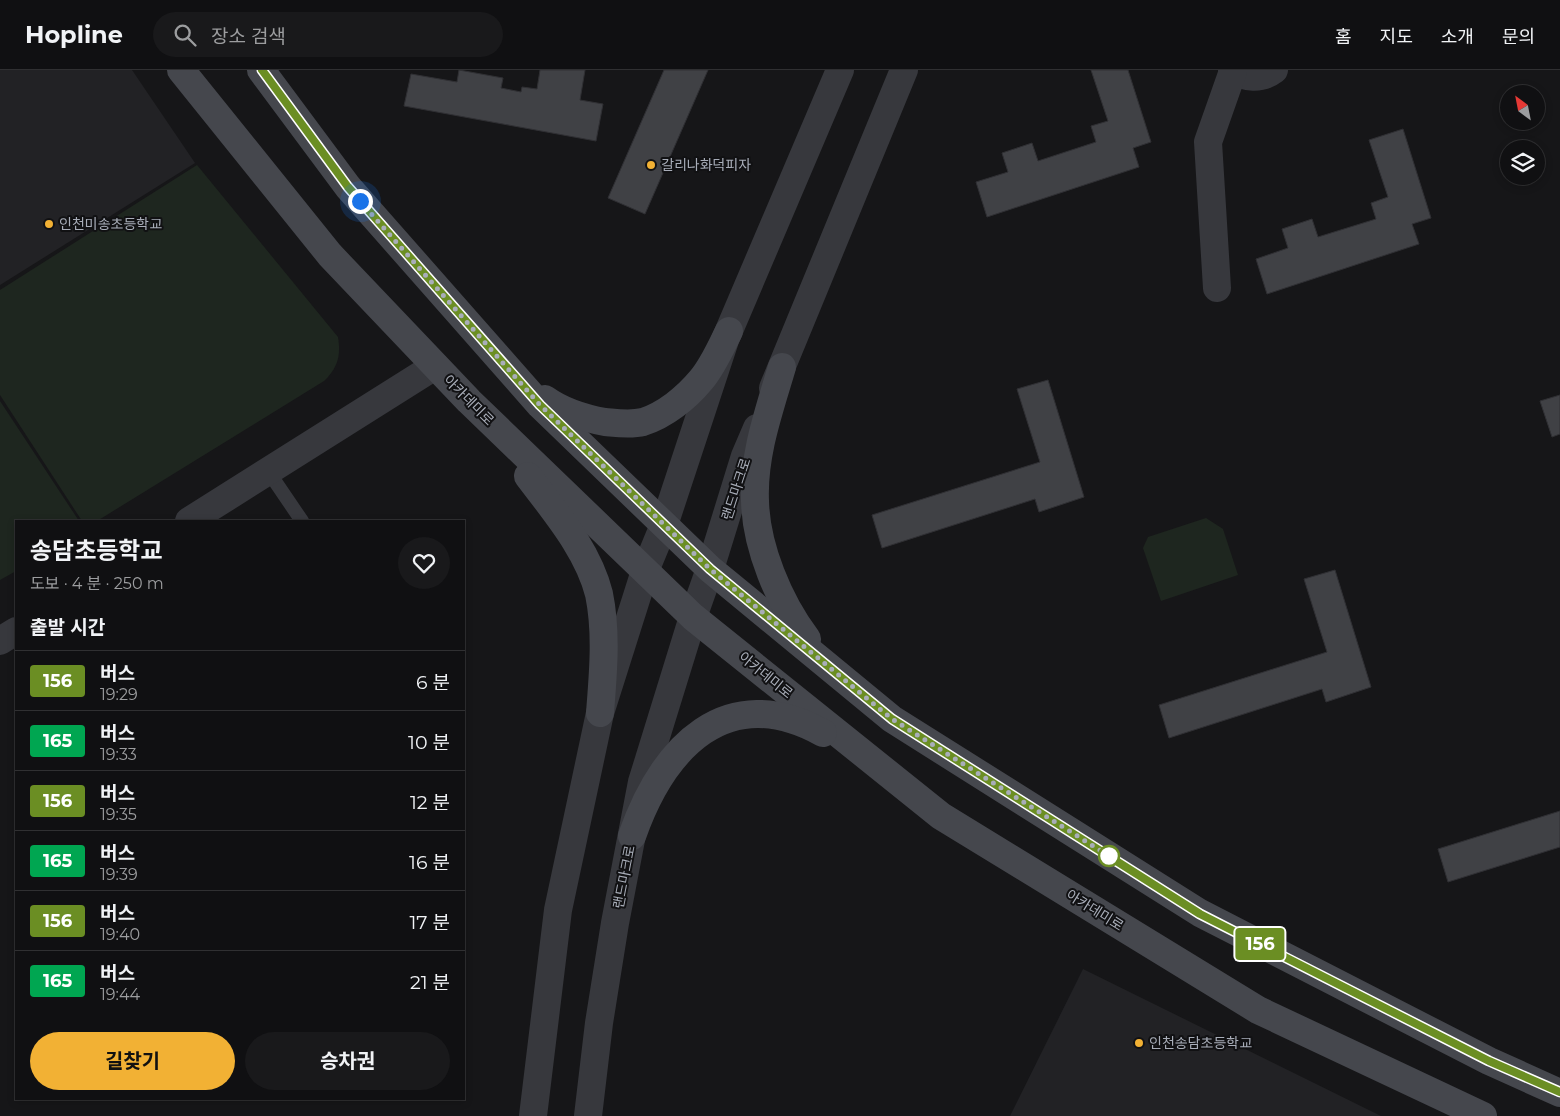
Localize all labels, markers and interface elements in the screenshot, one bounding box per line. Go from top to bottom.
search box [153,12,503,57]
text: Hopline [25,20,123,49]
icon: search [171,21,199,49]
text: 장소 검색 [211,25,286,48]
text: 홈 [1335,26,1352,48]
text: 지도 [1380,26,1413,48]
text: 소개 [1441,26,1474,48]
text: 문의 [1502,26,1535,48]
north arrow [1500,85,1545,130]
map controls [1500,85,1545,185]
button: layers [1500,140,1545,185]
place label: 갈리나화덕피자 [661,156,751,174]
marker: 갈리나화덕피자 [645,159,657,171]
your location [348,189,373,214]
place label: 인천미송초등학교 [59,215,162,233]
marker: 인천미송초등학교 [43,218,55,230]
street label: 아카데미로 [440,371,498,429]
street label: 랜드마크로 [717,455,755,522]
text: 송담초등학교 [30,536,162,565]
button: heart [398,537,450,589]
text: 도보 · 4 분 · 250 m [30,574,164,593]
text: 출발 시간 [30,616,105,639]
street label: 아카데미로 [735,648,797,702]
text: 버스 [100,662,135,685]
text: 156 [43,670,72,692]
text: 6 분 [416,671,450,694]
text: 19:29 [100,685,138,704]
text: 버스 [100,722,135,745]
text: 165 [43,730,72,752]
text: 10 분 [408,731,450,754]
text: 19:33 [100,745,137,764]
text: 버스 [100,782,135,805]
text: 156 [43,790,72,812]
text: 12 분 [410,791,450,814]
text: 19:35 [100,805,137,824]
text: 버스 [100,842,135,865]
street label: 랜드마크로 [609,844,639,910]
unlabelled marker [1098,845,1120,867]
text: 165 [43,850,72,872]
text: 16 분 [409,851,450,874]
text: 19:39 [100,865,138,884]
street label: 아카데미로 [1063,885,1127,935]
text: 버스 [100,902,135,925]
text: 156 [43,910,72,932]
text: 17 분 [409,911,450,934]
text: 19:40 [100,925,140,944]
line badge: 156 [1231,928,1289,960]
text: 156 [1245,933,1275,955]
text: 버스 [100,962,135,985]
text: 165 [43,970,72,992]
text: 21 분 [410,971,450,994]
text: 19:44 [100,985,140,1004]
button: 길찾기 [30,1032,235,1090]
button: 승차권 [245,1032,450,1090]
place label: 인천송담초등학교 [1149,1034,1252,1052]
marker: 인천송담초등학교 [1133,1037,1145,1049]

